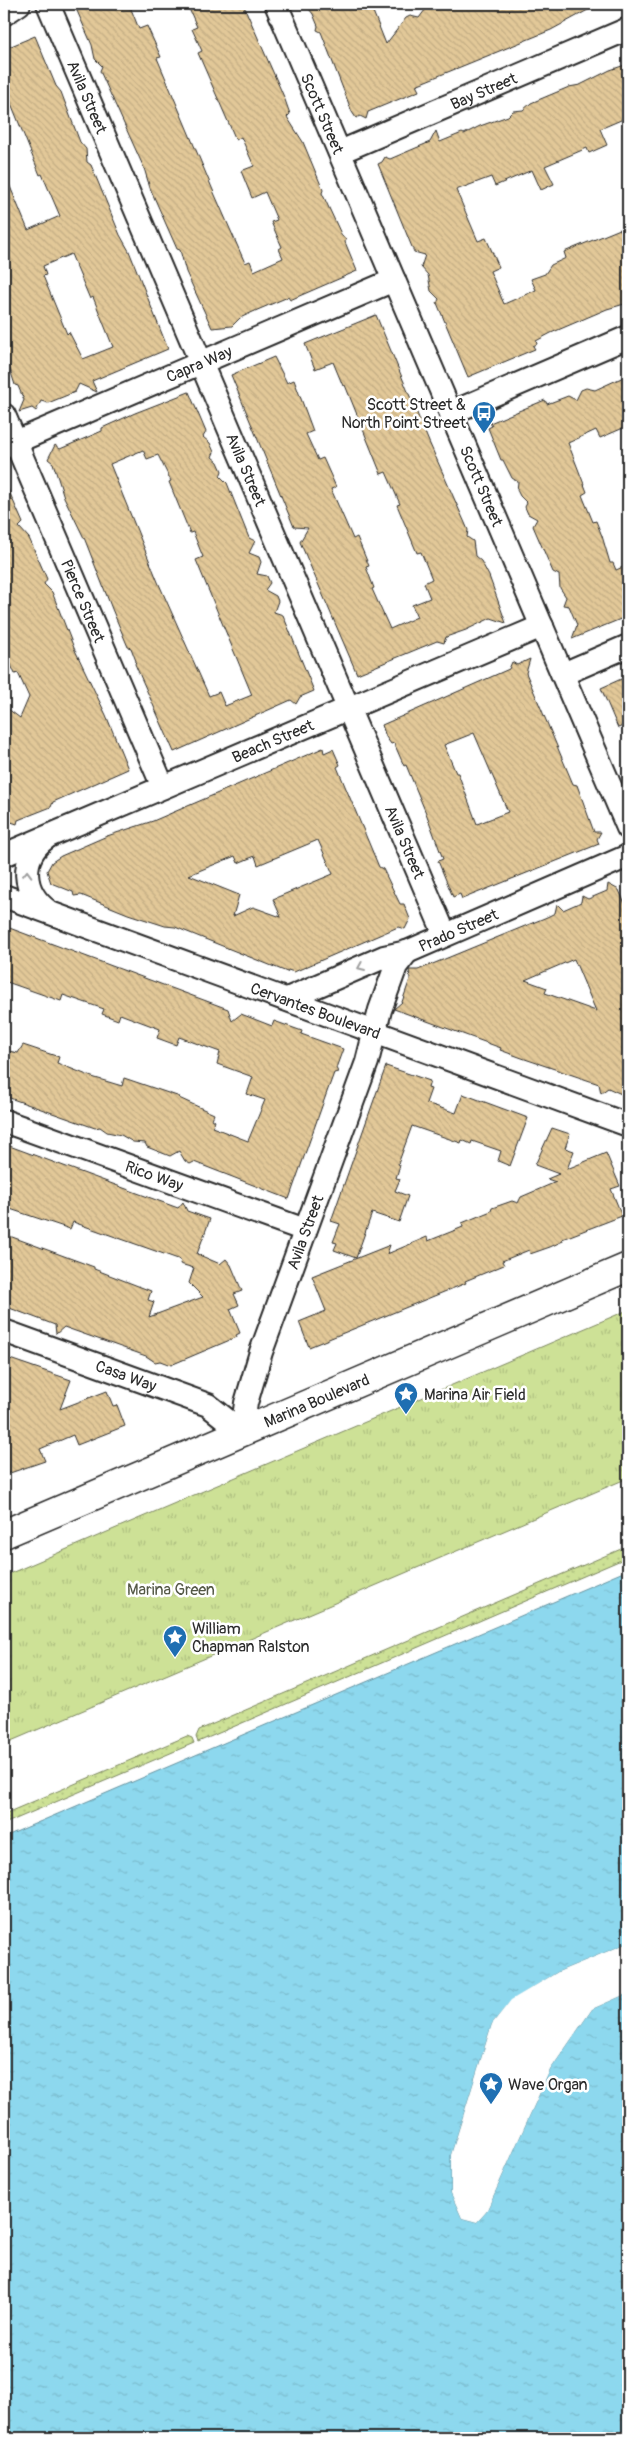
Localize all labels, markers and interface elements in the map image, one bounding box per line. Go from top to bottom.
street label: Avila Street [62,58,111,137]
street label: Bay Street [448,68,521,115]
street label: Scott Street [296,70,348,158]
street label: Capra Way [163,342,235,387]
place label: Scott Street & North Point Street [341,395,467,433]
bus stop icon: Scott Street & North Point Street [471,400,497,434]
street label: Avila Street [221,430,270,510]
street label: Scott Street [455,443,507,530]
street label: Pierce Street [56,557,109,646]
street label: Beach Street [229,715,317,768]
street label: Avila Street [380,803,429,883]
one-way arrow [22,870,32,878]
street label: Prado Street [416,904,502,957]
one-way arrow [357,960,366,971]
street label: Cervantes Boulevard [248,978,383,1044]
street label: Rico Way [122,1157,186,1196]
street label: Avila Street [283,1192,329,1272]
street label: Casa Way [93,1356,159,1397]
street label: Marina Boulevard [261,1370,373,1433]
place icon: Marina Air Field [393,1381,419,1415]
place label: Marina Air Field [424,1385,526,1405]
park label: Marina Green [127,1580,215,1600]
place label: William Chapman Ralston [192,1619,310,1657]
place icon: William Chapman Ralston [162,1624,188,1658]
place icon: Wave Organ [478,2071,504,2105]
place label: Wave Organ [508,2075,588,2095]

